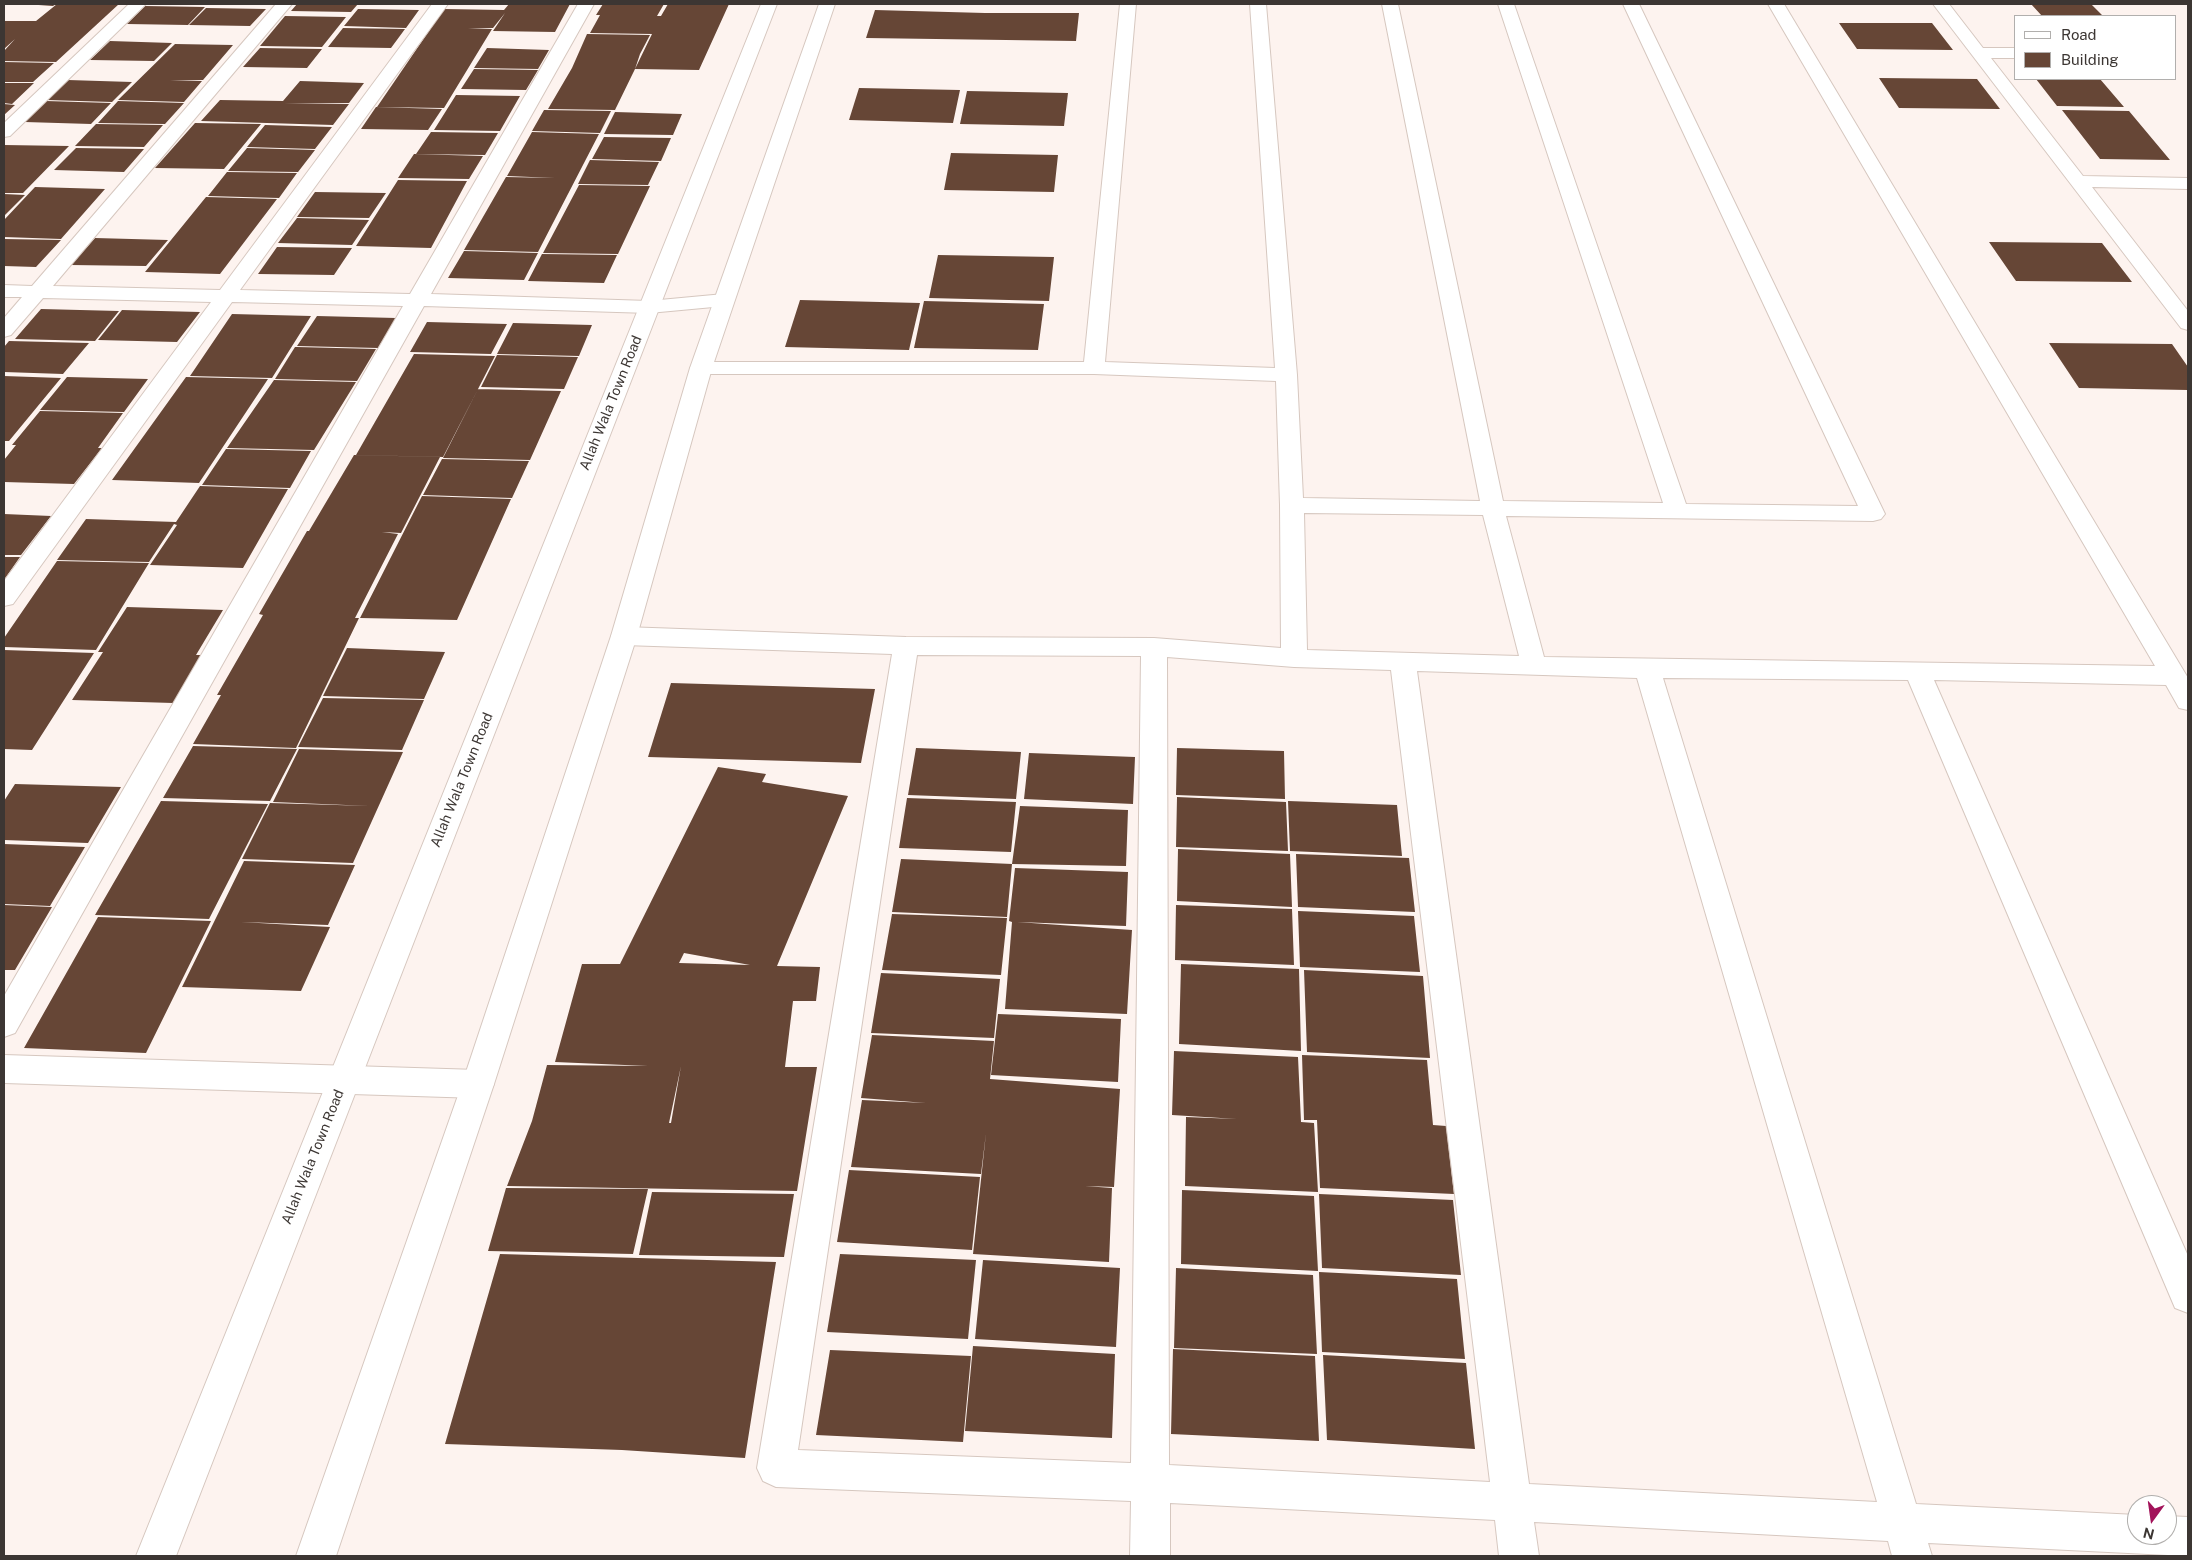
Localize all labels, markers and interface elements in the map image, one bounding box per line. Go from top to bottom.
legend [2014,15,2177,80]
text: Road [2061,26,2097,43]
text: Building [2061,51,2119,68]
street label: Allah Wala Town Road [576,333,646,473]
street label: Allah Wala Town Road [427,710,497,850]
street label: Allah Wala Town Road [278,1087,348,1227]
north arrow [2127,1495,2177,1545]
text: N [2141,1524,2156,1543]

